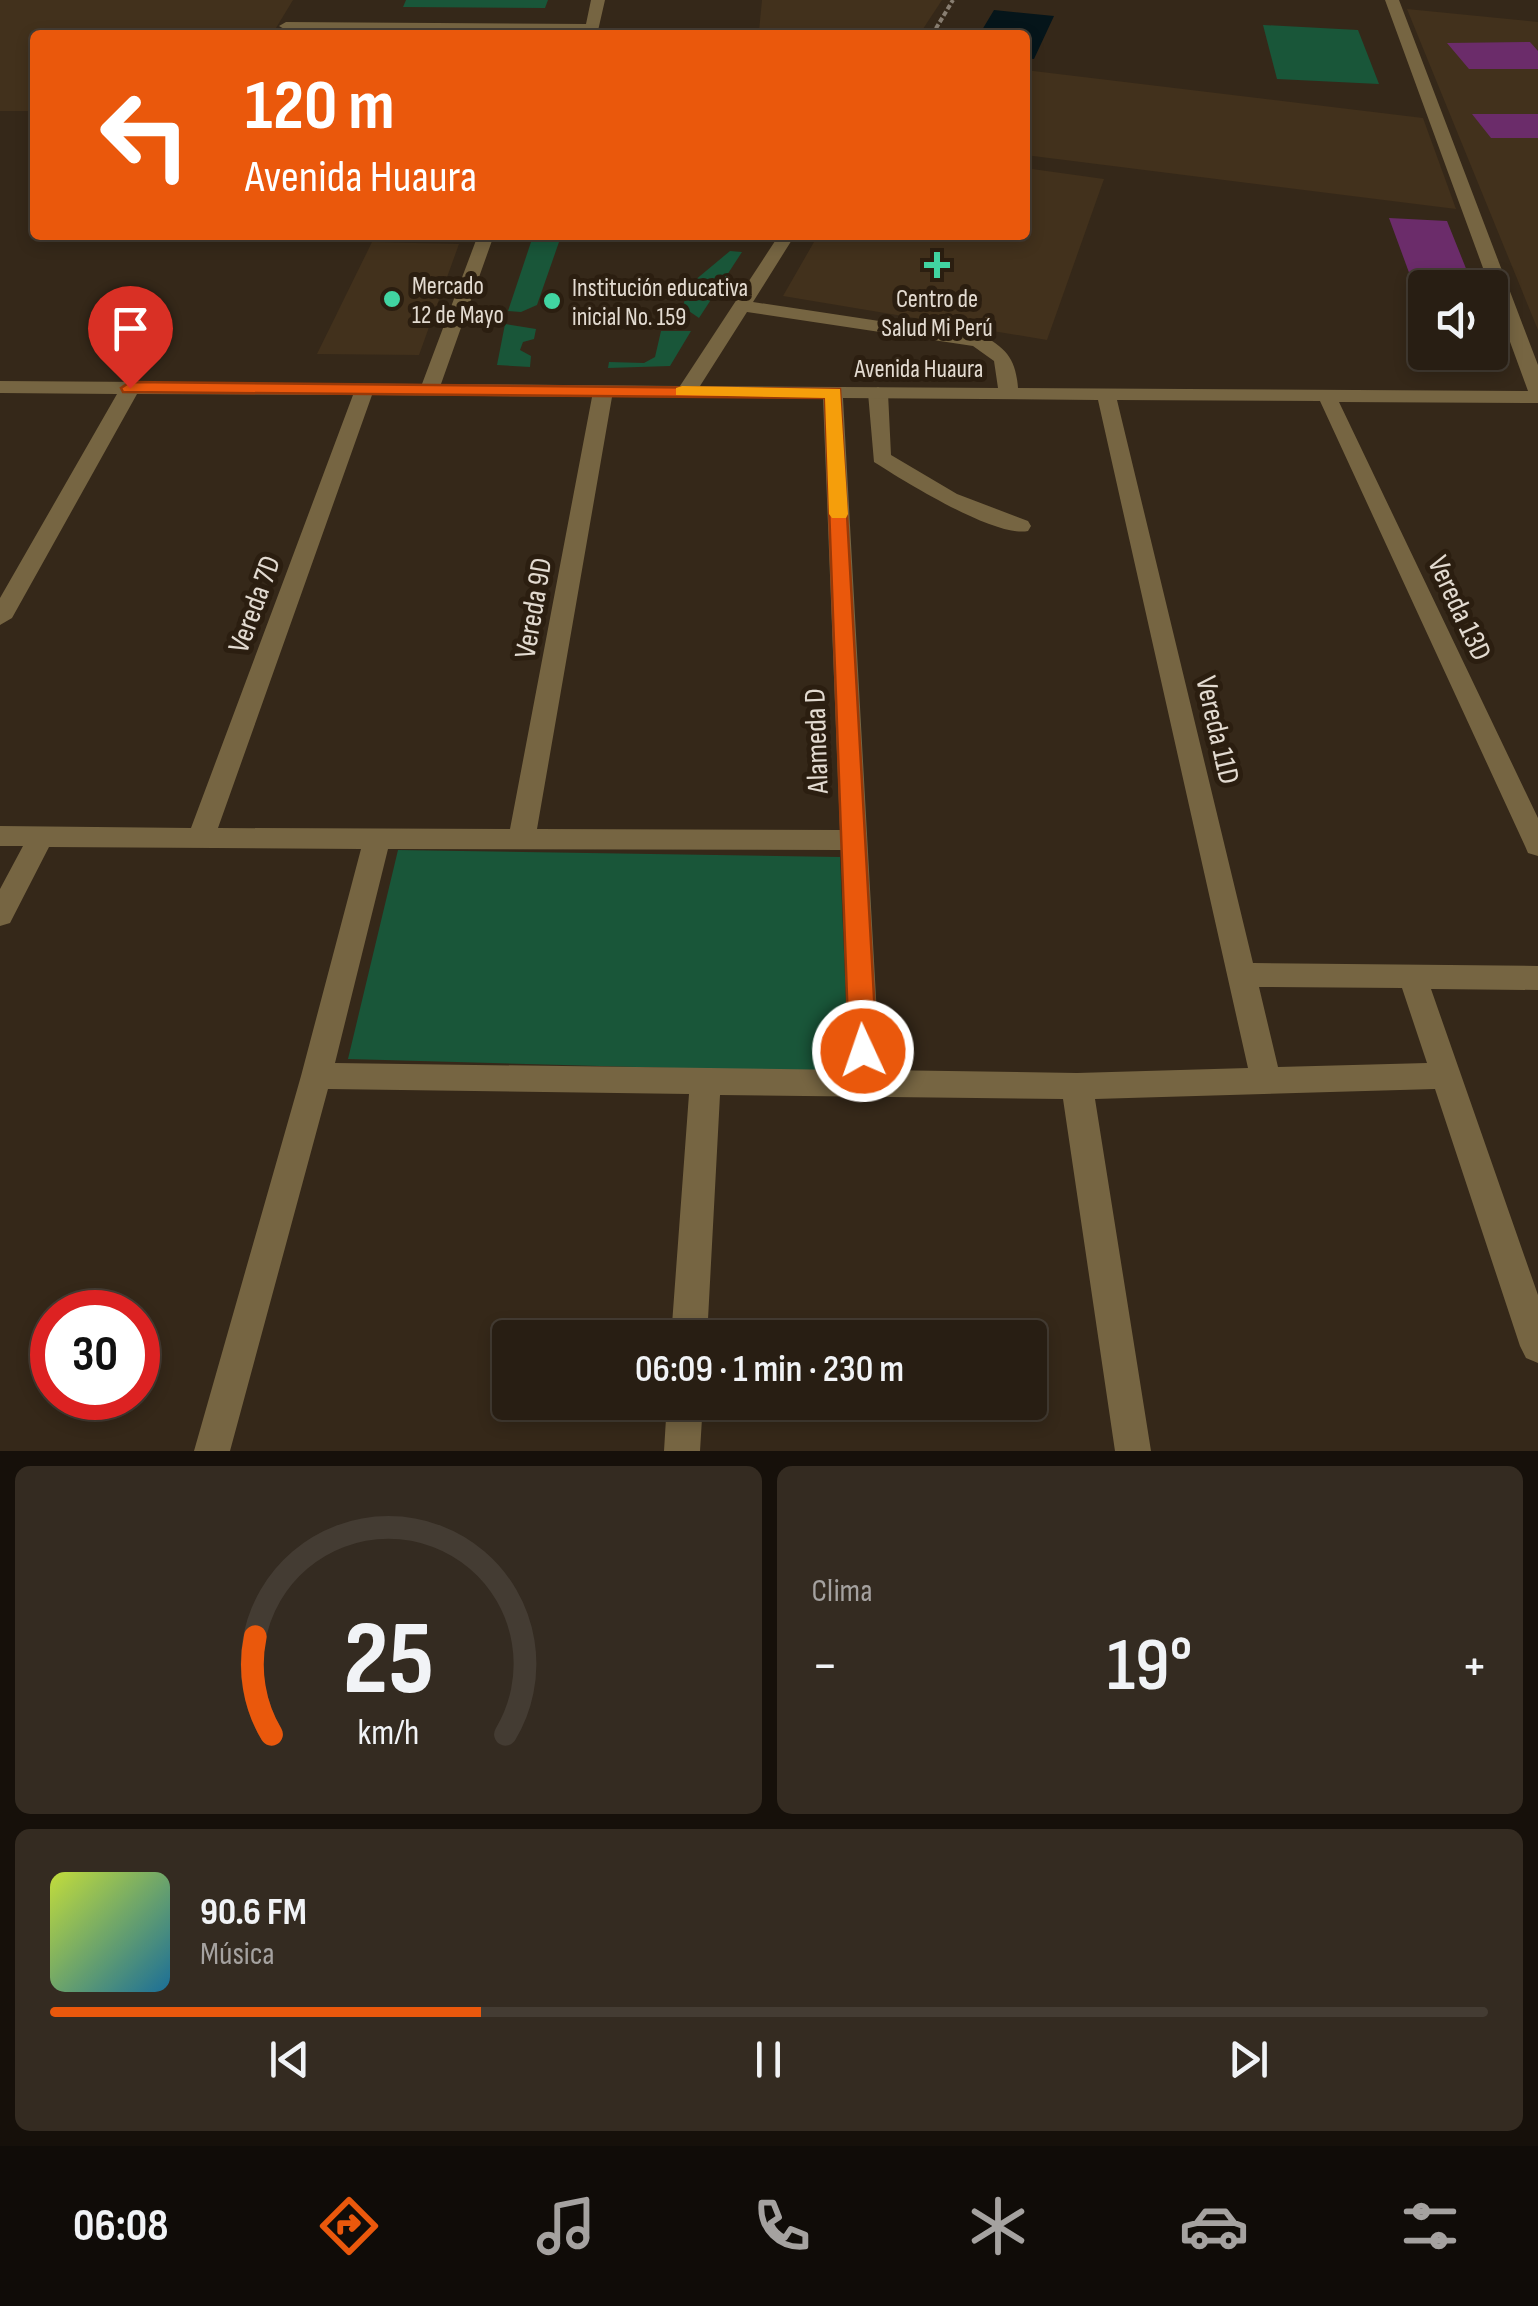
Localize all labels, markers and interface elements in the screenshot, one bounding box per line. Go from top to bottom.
text: 120 m [245,65,395,149]
icon: left [80,70,210,200]
text: Avenida Huaura [245,150,477,205]
marker: Centro de Salud Mi Perú [924,252,950,278]
map controls [1408,270,1508,370]
button: sound [1408,270,1508,370]
place label: Mercado 12 de Mayo [412,271,504,331]
place label: Institución educativa inicial No. 159 [572,273,748,333]
place label: Centro de Salud Mi Perú [881,284,993,344]
pin [88,286,173,389]
marker: Mercado 12 de Mayo [381,288,403,310]
marker: Institución educativa inicial No. 159 [541,290,563,312]
icon: arrive [103,301,158,356]
street label: Avenida Huaura [854,354,983,385]
street label: Vereda 13D [1419,550,1499,667]
street label: Vereda 7D [221,551,289,658]
street label: Vereda 9D [507,555,561,661]
street label: Vereda 11D [1187,673,1247,788]
street label: Alameda D [797,688,837,795]
position arrow [811,999,915,1103]
speed limit sign: 30 [30,1290,160,1420]
text: 06:09 · 1 min · 230 m [635,1347,904,1392]
text: Clima [812,1572,872,1611]
text: 25 [343,1598,434,1723]
text: 19° [1107,1621,1193,1712]
text: − [812,1633,838,1700]
text: + [1461,1633,1488,1700]
text: km/h [357,1712,419,1755]
text: 90.6 FM [200,1890,307,1935]
text: Música [200,1935,275,1974]
icon: previous [262,2032,317,2087]
icon: pause [741,2032,796,2087]
icon: next [1221,2032,1276,2087]
icon: directions [314,2191,384,2261]
icon: music [531,2191,601,2261]
icon: phone [747,2191,817,2261]
icon: climate [963,2191,1033,2261]
icon: car [1179,2191,1249,2261]
icon: filters [1395,2191,1465,2261]
text: 06:08 [73,2199,168,2254]

